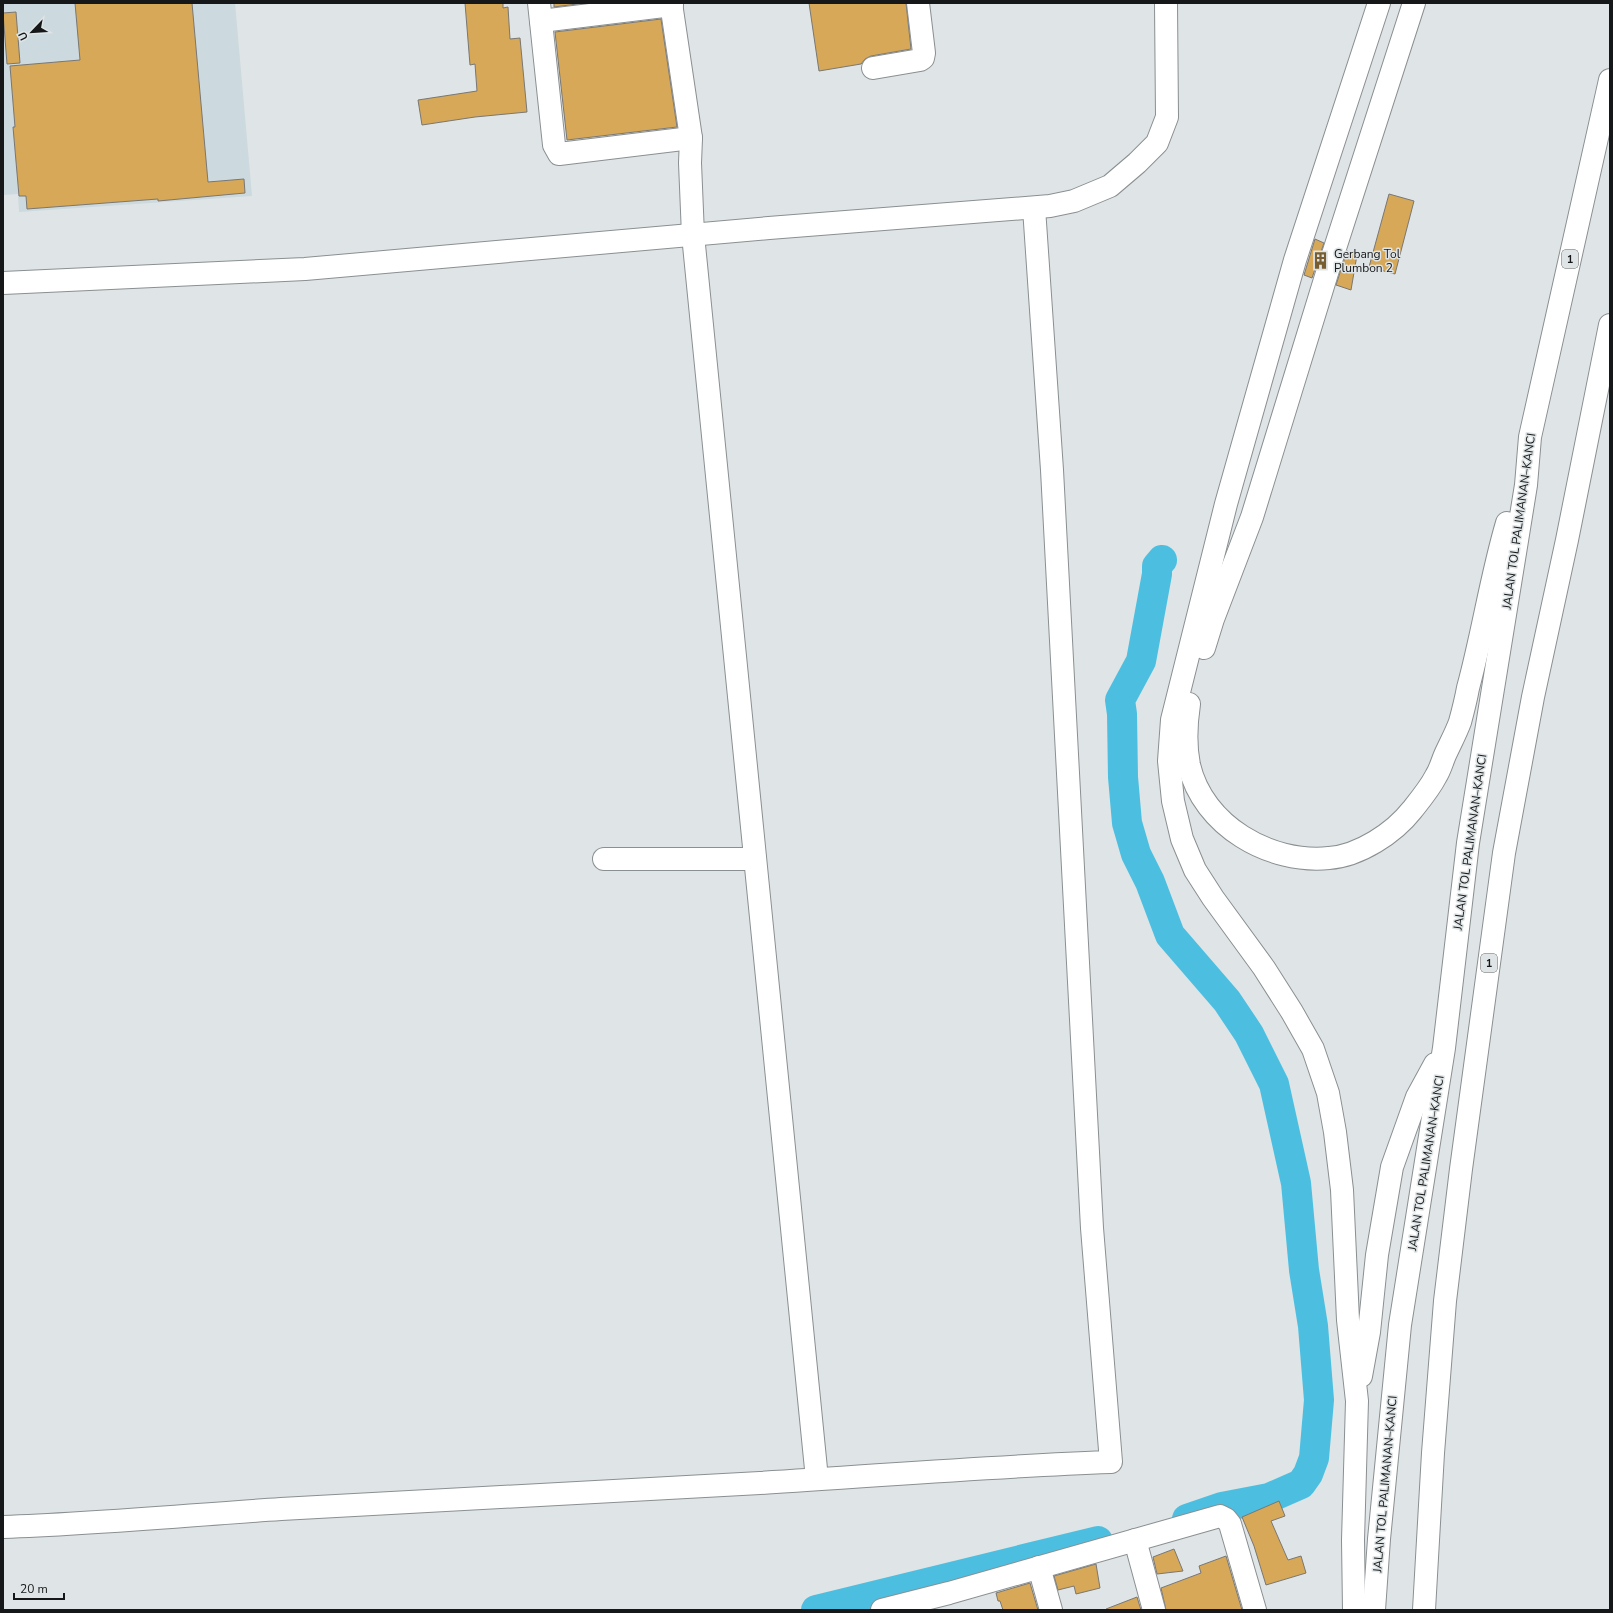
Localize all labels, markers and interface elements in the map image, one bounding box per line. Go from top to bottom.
north arrow [12,12,52,52]
text: U [15,29,32,43]
place label: Gerbang Tol Plumbon 2 [1334,246,1401,276]
road number: 1 [1562,250,1578,268]
building icon: Gerbang Tol Plumbon 2 [1311,251,1331,271]
street label: JALAN TOL PALIMANAN–KANCI [1499,432,1539,611]
street label: JALAN TOL PALIMANAN–KANCI [1450,753,1490,932]
road number: 1 [1481,954,1497,972]
street label: JALAN TOL PALIMANAN–KANCI [1404,1074,1448,1253]
street label: JALAN TOL PALIMANAN–KANCI [1369,1395,1401,1574]
scale bar [14,1575,64,1601]
text: 20 m [20,1581,48,1597]

